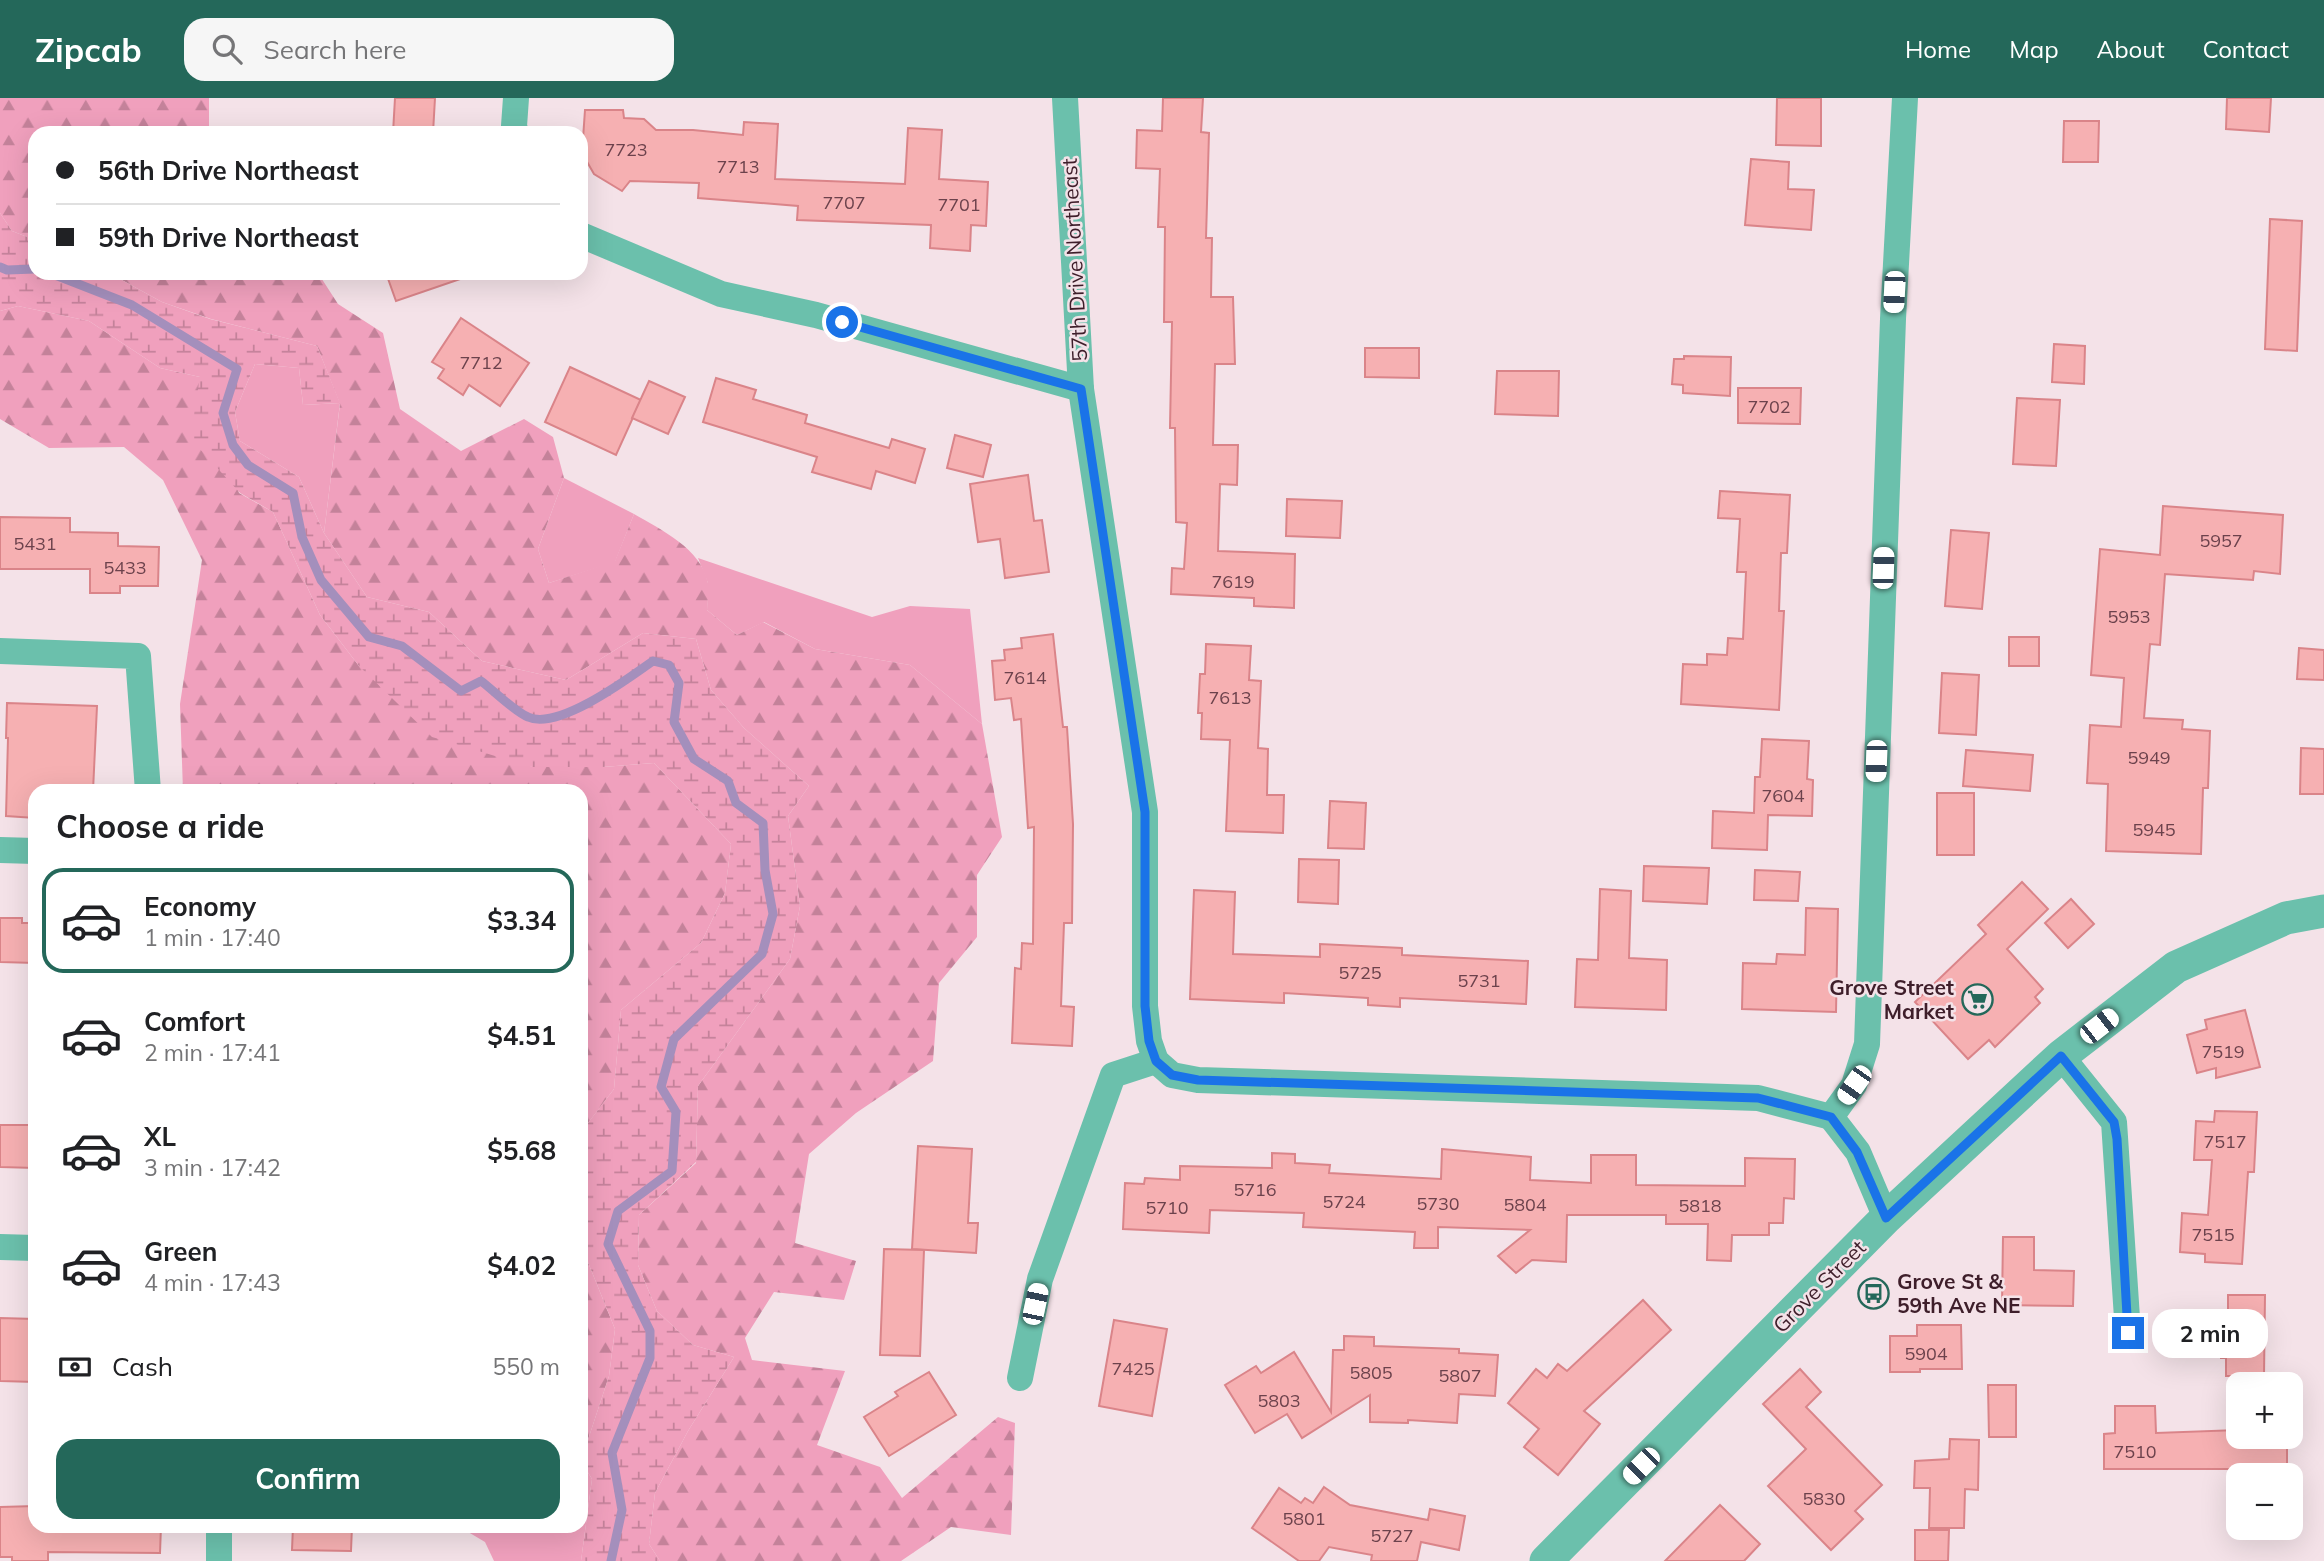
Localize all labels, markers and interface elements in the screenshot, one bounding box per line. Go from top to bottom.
search box [184,18,674,81]
text: Zipcab [35,29,142,70]
icon: search [208,30,246,68]
text: Search here [264,33,407,66]
text: Home [1905,34,1971,64]
text: Map [2009,34,2059,64]
text: About [2097,34,2165,64]
text: Contact [2203,34,2289,64]
house number: 7723 [604,138,648,161]
text: 56th Drive Northeast [98,154,359,187]
house number: 7713 [716,155,760,178]
street label: 57th Drive Northeast [1056,158,1092,362]
house number: 7707 [822,191,866,214]
house number: 7701 [937,193,981,216]
text: 59th Drive Northeast [98,221,359,254]
car [1883,270,1906,314]
route start [826,306,858,338]
house number: 7712 [459,351,503,374]
house number: 7702 [1747,395,1791,418]
house number: 5957 [2199,529,2243,552]
house number: 5431 [13,532,57,555]
car [1872,547,1895,589]
house number: 5433 [103,556,147,579]
house number: 7619 [1211,570,1255,593]
house number: 5953 [2107,605,2151,628]
house number: 7614 [1003,666,1047,689]
house number: 7613 [1208,686,1252,709]
car [1865,740,1888,782]
house number: 5949 [2127,746,2171,769]
house number: 7604 [1761,784,1805,807]
text: Choose a ride [56,806,264,846]
house number: 5945 [2132,818,2176,841]
icon: car [60,889,123,952]
text: Economy [144,890,256,923]
text: $3.34 [487,904,556,937]
text: 1 min · 17:40 [144,923,281,952]
house number: 5725 [1338,961,1382,984]
house number: 5731 [1457,969,1501,992]
place label: Grove Street Market [1829,974,1954,1024]
supermarket icon: Grove Street Market [1960,982,1994,1016]
icon: car [60,1004,123,1067]
text: Comfort [144,1005,245,1038]
car [2076,1005,2123,1047]
text: $4.51 [487,1019,556,1052]
text: 2 min · 17:41 [144,1038,281,1067]
house number: 7519 [2201,1040,2245,1063]
car [1834,1062,1875,1108]
icon: car [60,1119,123,1182]
text: XL [144,1120,176,1153]
house number: 7517 [2203,1130,2247,1153]
text: $5.68 [487,1134,556,1167]
text: 3 min · 17:42 [144,1153,281,1182]
house number: 5716 [1233,1178,1277,1201]
house number: 5724 [1322,1190,1366,1213]
house number: 5730 [1416,1192,1460,1215]
house number: 5804 [1503,1193,1547,1216]
house number: 5818 [1678,1194,1722,1217]
house number: 5710 [1145,1196,1189,1219]
house number: 7515 [2191,1223,2235,1246]
icon: car [60,1234,123,1297]
street label: Grove Street [1767,1234,1871,1338]
text: Green [144,1235,217,1268]
text: $4.02 [487,1249,556,1282]
text: 4 min · 17:43 [144,1268,281,1297]
place label: Grove St & 59th Ave NE [1897,1268,2021,1318]
bus stop icon: Grove St & 59th Ave NE [1857,1276,1891,1310]
car [1021,1281,1050,1327]
callout: 2 min [2152,1308,2268,1358]
route end [2112,1317,2144,1349]
text: 2 min [2180,1319,2240,1348]
house number: 5904 [1904,1342,1948,1365]
icon: cash [56,1348,94,1386]
text: Cash [112,1350,173,1383]
text: 550 m [492,1352,560,1381]
house number: 7425 [1111,1357,1155,1380]
house number: 5805 [1349,1361,1393,1384]
house number: 5807 [1438,1364,1482,1387]
map controls [2226,1372,2303,1540]
button: + [2226,1372,2303,1449]
house number: 5803 [1257,1389,1301,1412]
button: Confirm [56,1439,560,1519]
house number: 7510 [2113,1440,2157,1463]
car [1619,1444,1664,1488]
button: − [2226,1463,2303,1540]
house number: 5830 [1802,1487,1846,1510]
house number: 5801 [1282,1507,1326,1530]
house number: 5727 [1370,1524,1414,1547]

